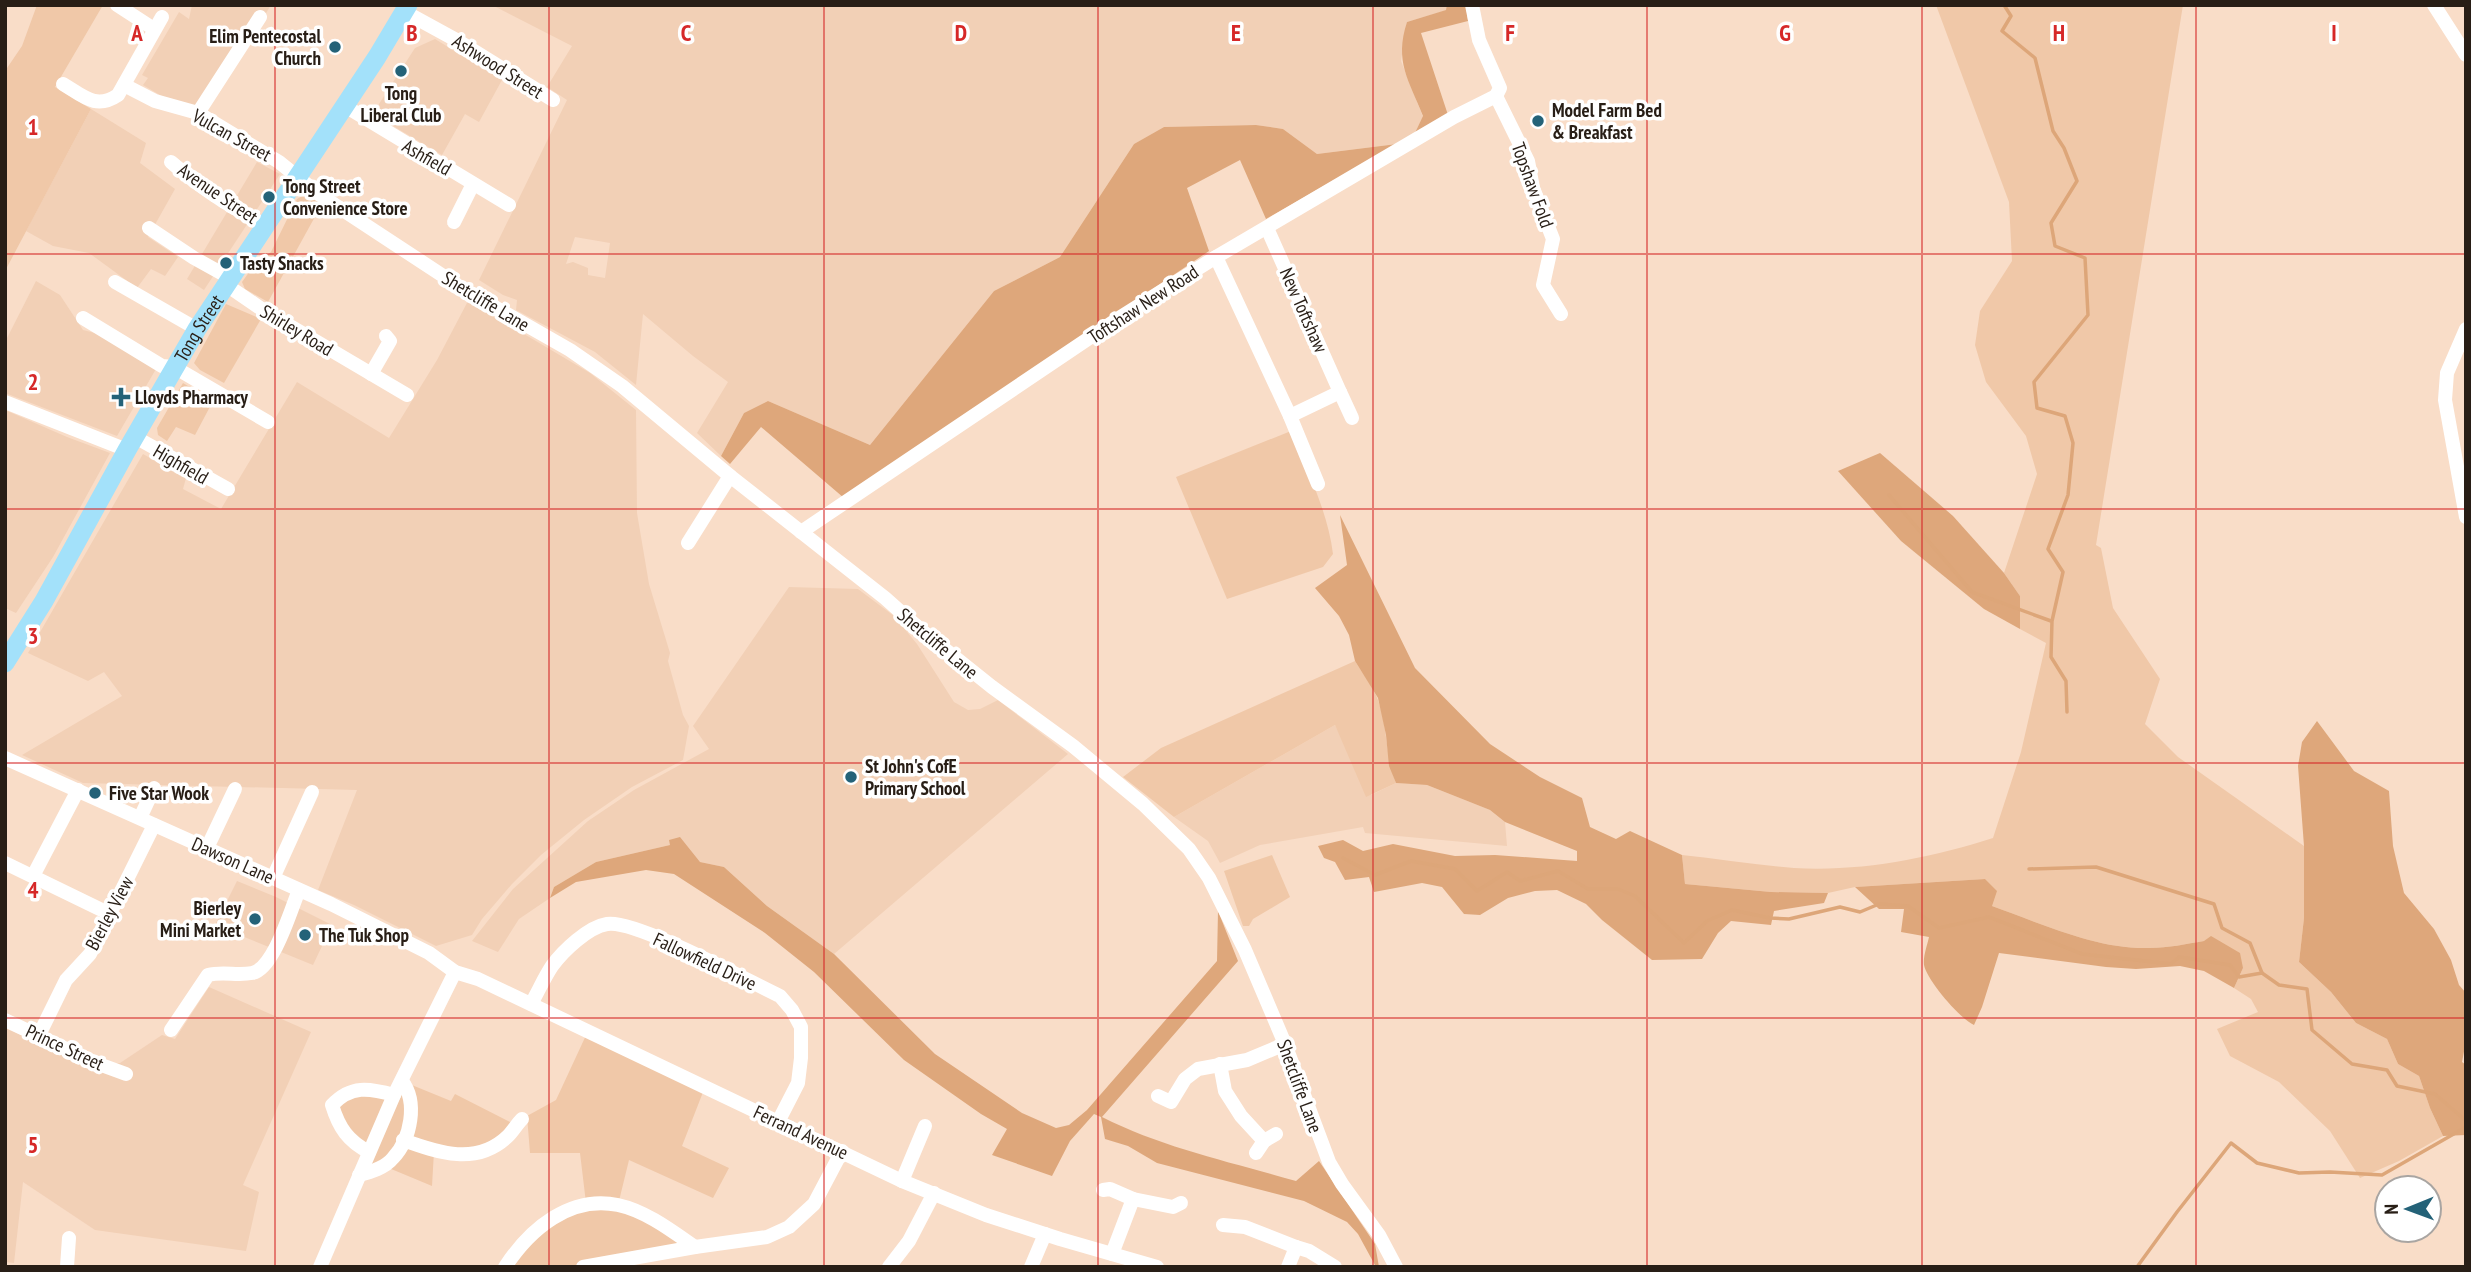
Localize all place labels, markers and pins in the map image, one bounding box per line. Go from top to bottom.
place label: Elim Pentecostal Church [209,24,321,70]
marker: Elim Pentecostal Church [327,39,343,55]
marker: Tong Liberal Club [393,63,409,79]
place label: Tong Liberal Club [361,81,441,127]
place label: Model Farm Bed & Breakfast [1552,98,1662,144]
marker: Model Farm Bed & Breakfast [1530,113,1546,129]
place label: Tong Street Convenience Store [283,174,408,220]
marker: Tong Street Convenience Store [261,189,277,205]
place label: Tasty Snacks [240,251,324,275]
marker: Tasty Snacks [218,255,234,271]
place label: Lloyds Pharmacy [135,385,248,409]
marker: Lloyds Pharmacy [113,389,129,405]
place label: St John's CofE Primary School [865,754,966,800]
marker: St John's CofE Primary School [843,769,859,785]
place label: Five Star Wook [109,781,209,805]
marker: Five Star Wook [87,785,103,801]
place label: Bierley Mini Market [160,896,241,942]
marker: Bierley Mini Market [247,911,263,927]
place label: The Tuk Shop [319,923,409,947]
marker: The Tuk Shop [297,927,313,943]

